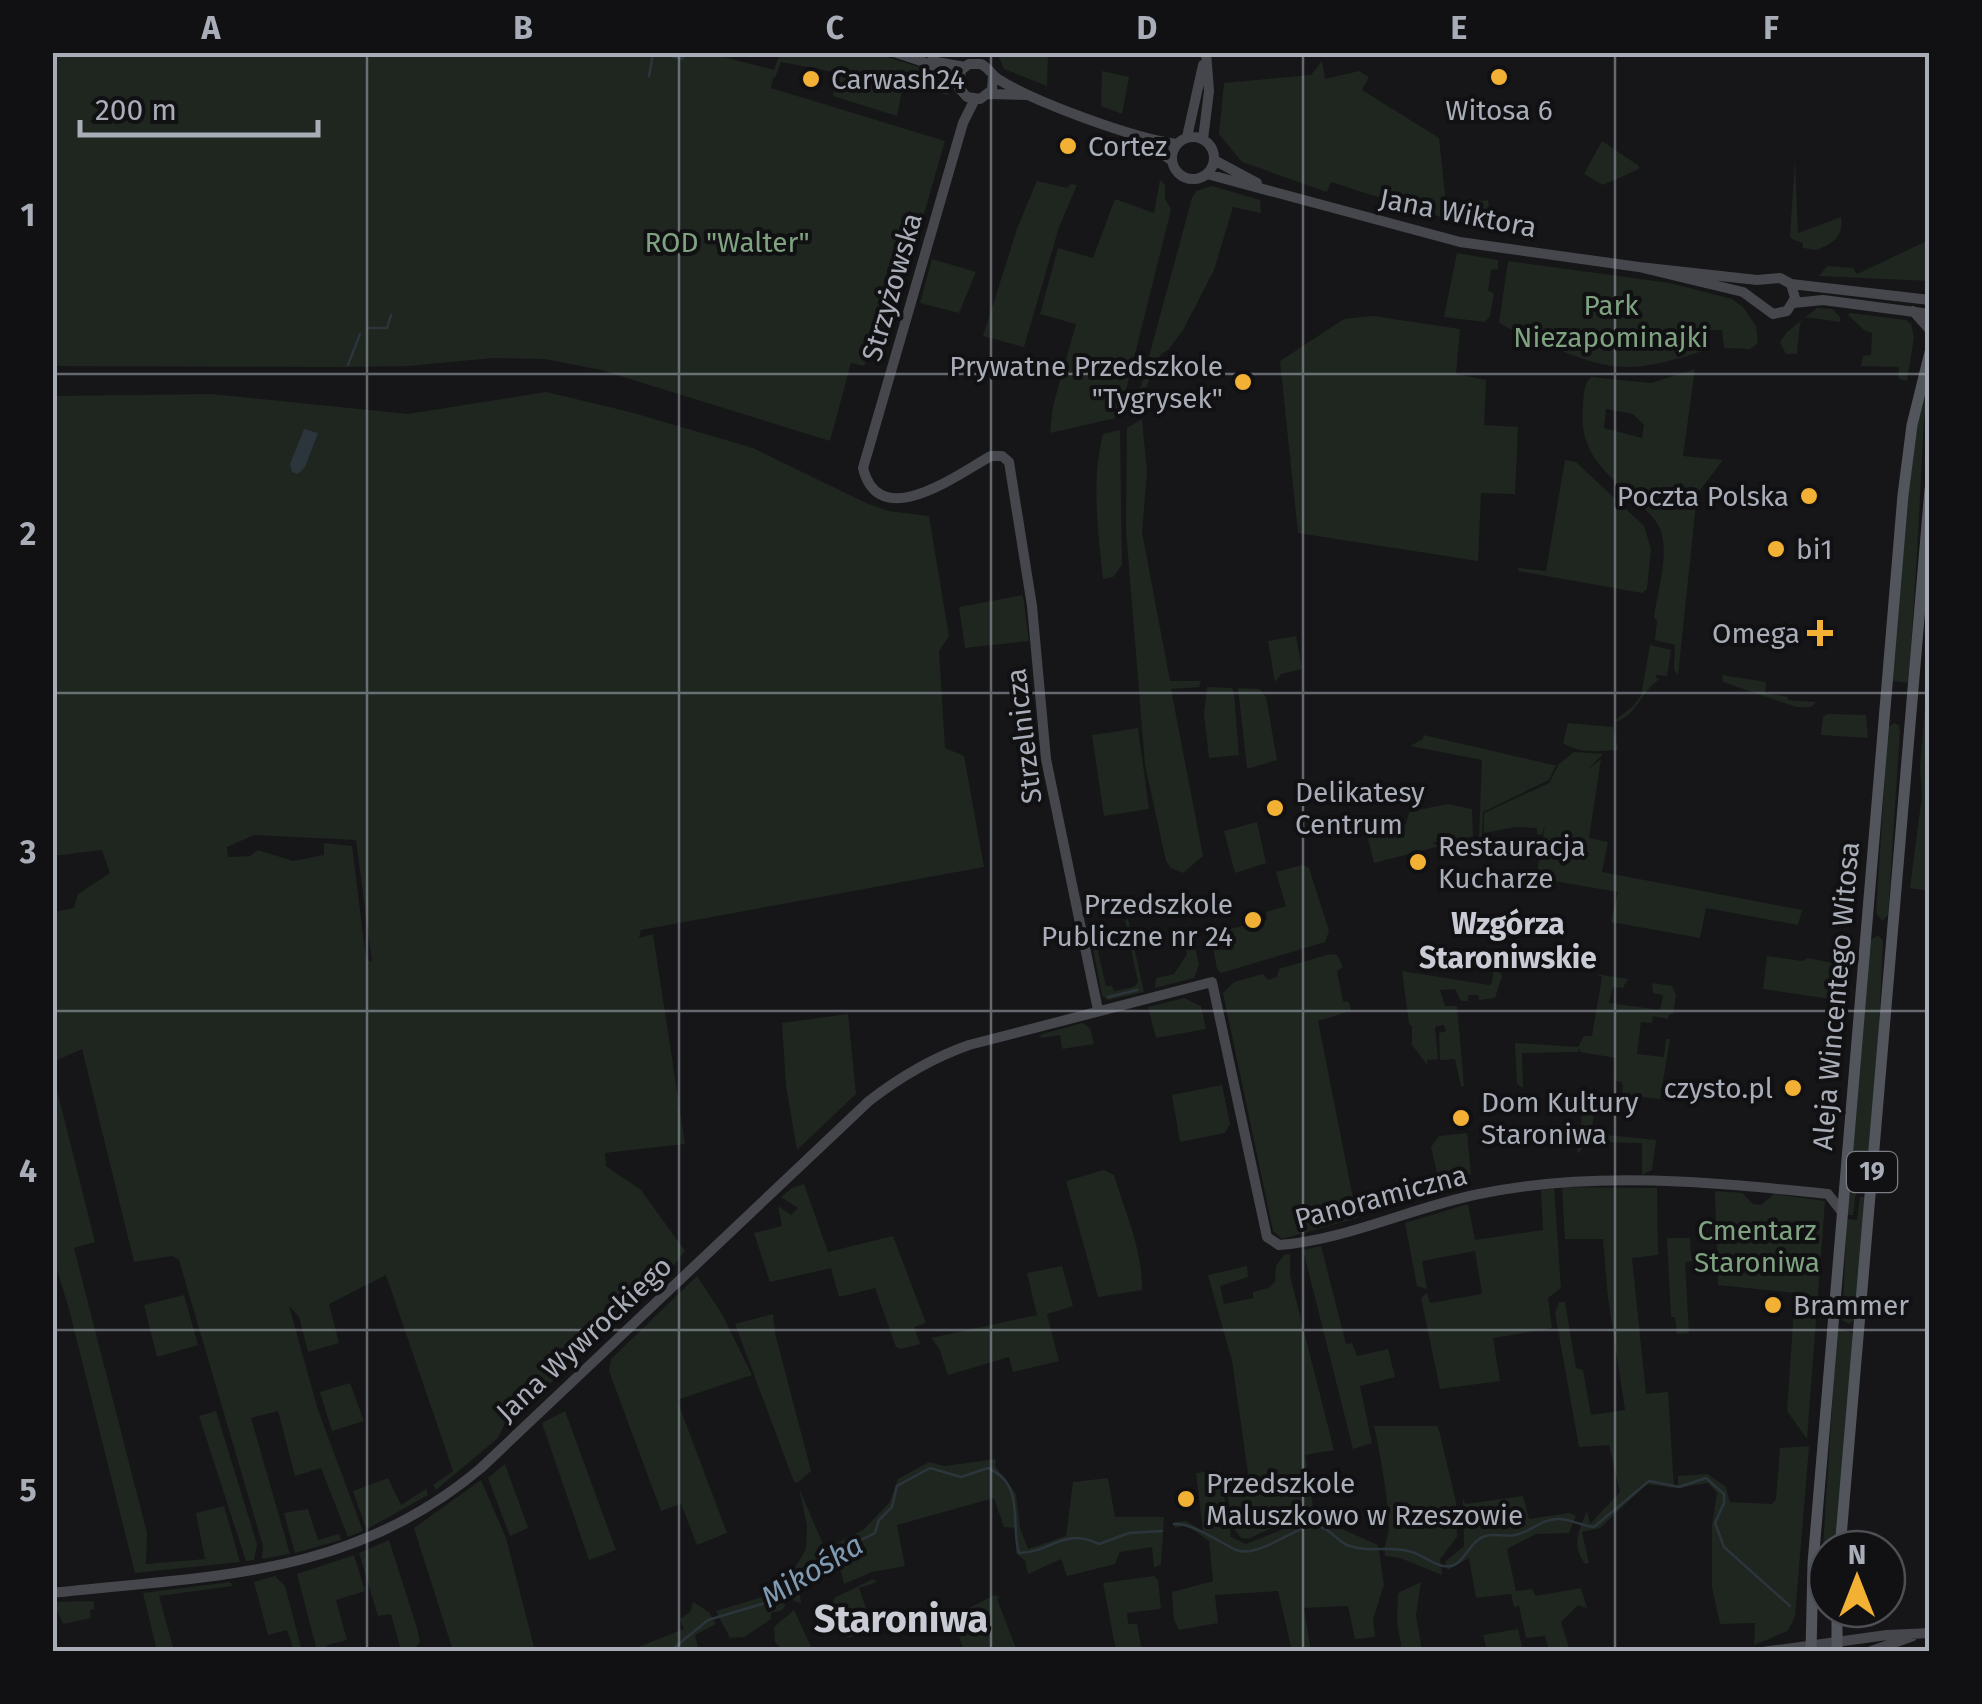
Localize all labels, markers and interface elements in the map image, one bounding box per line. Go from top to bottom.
text: A [201,9,222,47]
text: B [513,9,533,47]
text: C [826,9,845,47]
text: D [1137,9,1157,47]
text: E [1451,9,1467,47]
text: F [1763,9,1779,47]
place label: Carwash24 [831,63,965,96]
marker: Witosa 6 [1488,66,1510,88]
marker: Carwash24 [800,68,822,90]
scale bar [80,75,318,137]
text: 200 m [95,92,177,128]
place label: Witosa 6 [1445,94,1553,127]
place label: Cortez [1088,130,1167,163]
marker: Cortez [1057,135,1079,157]
street label: Jana Wiktora [1377,182,1539,244]
text: 1 [21,196,35,234]
street label: Strzyżowska [855,209,929,365]
park label: ROD "Walter" [644,226,810,259]
park label: Park Niezapominajki [1513,289,1709,354]
place label: Prywatne Przedszkole "Tygrysek" [949,350,1223,415]
marker: Prywatne Przedszkole "Tygrysek" [1232,371,1254,393]
place label: Poczta Polska [1617,480,1789,513]
marker: Poczta Polska [1798,485,1820,507]
text: 2 [20,515,36,553]
place label: bi1 [1796,533,1833,566]
marker: bi1 [1765,538,1787,560]
place label: Omega [1712,617,1800,650]
marker: Omega [1809,622,1831,644]
street label: Strzelnicza [999,666,1049,806]
place label: Delikatesy Centrum [1295,776,1425,841]
marker: Delikatesy Centrum [1264,797,1286,819]
place label: Restauracja Kucharze [1438,830,1586,895]
text: 3 [19,833,36,871]
street label: Aleja Wincentego Witosa [1806,840,1866,1152]
marker: Restauracja Kucharze [1407,851,1429,873]
place label: Przedszkole Publiczne nr 24 [1041,888,1233,953]
district label: Wzgórza Staroniwskie [1419,906,1597,976]
marker: Przedszkole Publiczne nr 24 [1242,909,1264,931]
place label: czysto.pl [1663,1072,1773,1105]
marker: czysto.pl [1782,1077,1804,1099]
place label: Dom Kultury Staroniwa [1481,1086,1639,1151]
marker: Dom Kultury Staroniwa [1450,1107,1472,1129]
text: 4 [19,1152,37,1190]
road number: 19 [1847,1152,1897,1192]
street label: Panoramiczna [1291,1158,1471,1236]
park label: Cmentarz Staroniwa [1694,1214,1820,1279]
street label: Jana Wywrockiego [490,1249,678,1429]
place label: Brammer [1793,1289,1909,1322]
marker: Brammer [1762,1294,1784,1316]
place label: Przedszkole Maluszkowo w Rzeszowie [1206,1467,1523,1532]
text: 5 [19,1471,37,1509]
marker: Przedszkole Maluszkowo w Rzeszowie [1175,1488,1197,1510]
water label: Mikośka [755,1527,869,1615]
north arrow [1807,1529,1907,1629]
text: N [1848,1538,1866,1571]
district label: Staroniwa [814,1596,988,1642]

